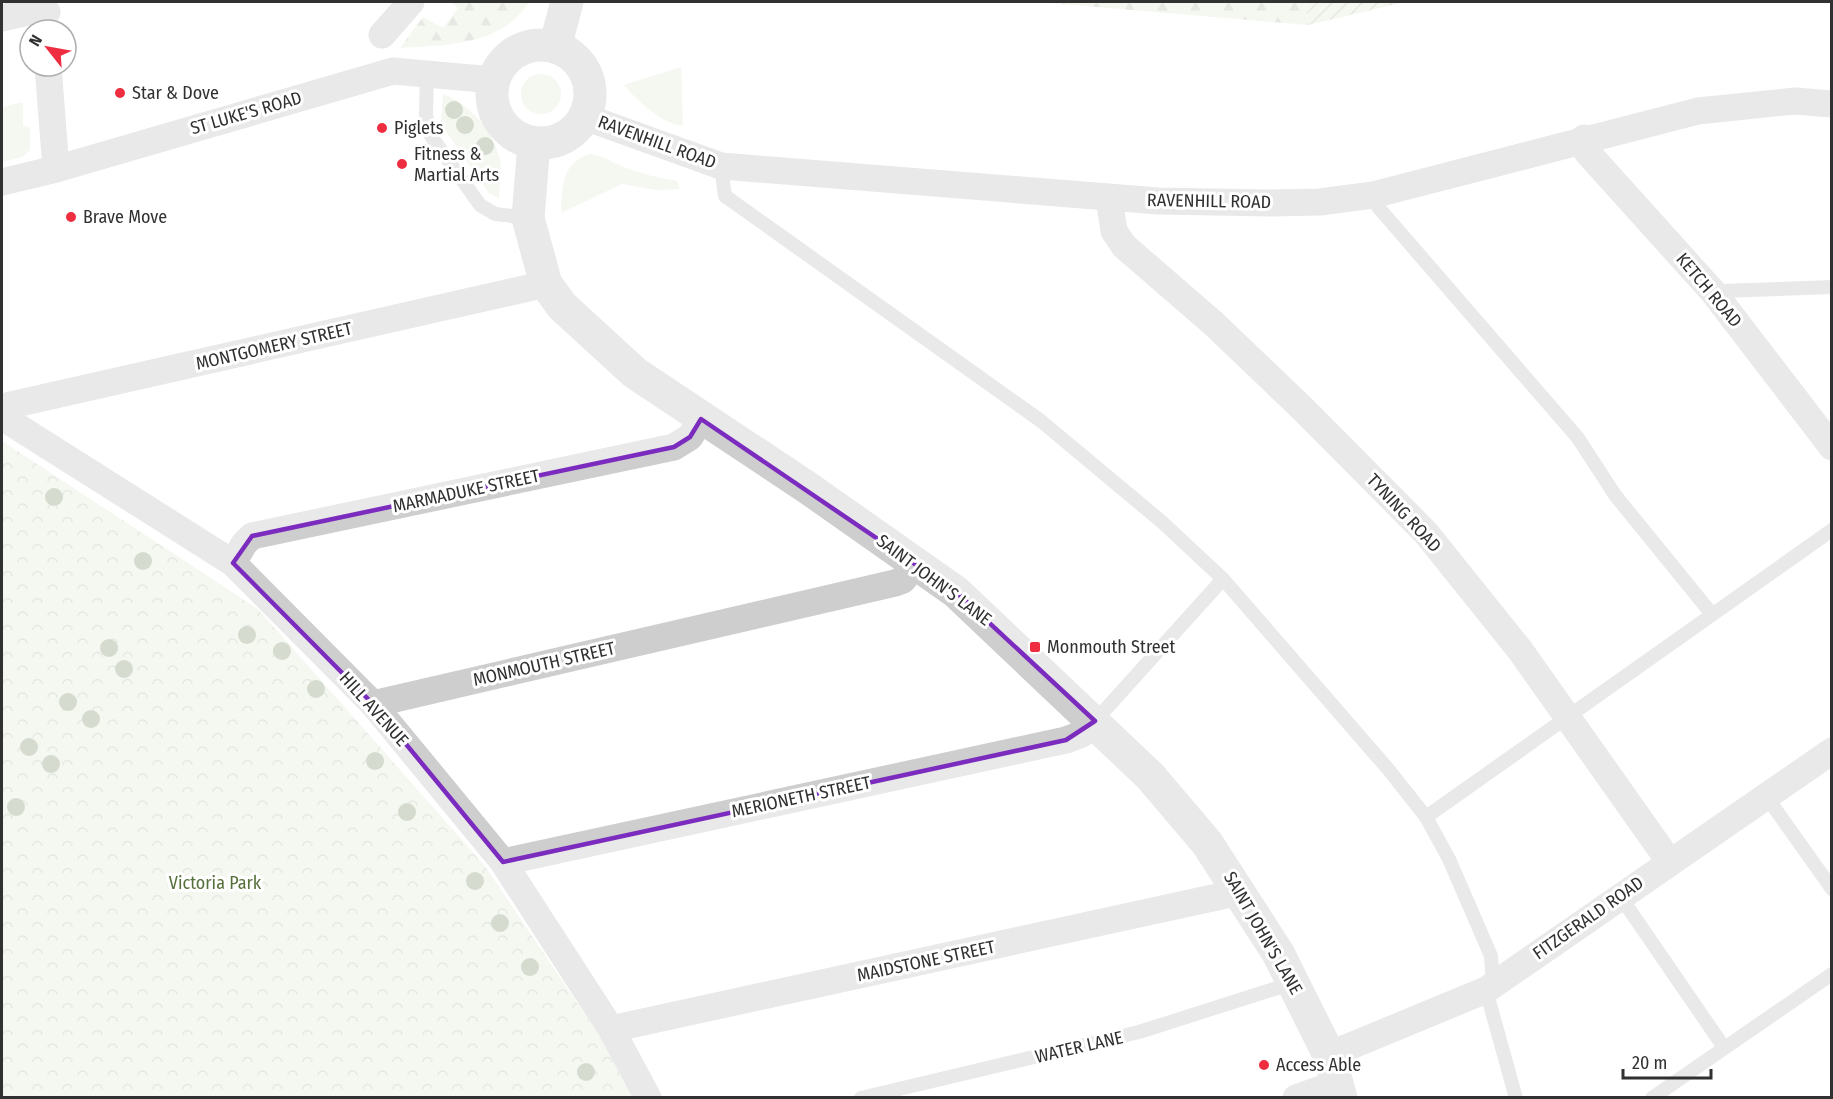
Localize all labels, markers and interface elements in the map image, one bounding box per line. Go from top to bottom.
north arrow [18,18,78,78]
text: N [25,32,46,50]
place label: Star & Dove [132,82,219,104]
marker: Star & Dove [113,86,127,100]
street label: ST LUKE'S ROAD [188,87,304,139]
street label: RAVENHILL ROAD [595,110,719,174]
place label: Piglets [394,117,444,139]
marker: Piglets [375,121,389,135]
place label: Fitness & Martial Arts [414,143,500,186]
marker: Fitness & Martial Arts [395,157,409,171]
street label: RAVENHILL ROAD [1147,189,1271,213]
place label: Brave Move [83,206,167,228]
marker: Brave Move [64,210,78,224]
street label: KETCH ROAD [1671,248,1747,332]
street label: MONTGOMERY STREET [194,317,355,375]
street label: MARMADUKE STREET [391,465,542,517]
street label: TYNING ROAD [1362,469,1446,557]
street label: SAINT JOHN'S LANE [872,530,996,630]
place label: Monmouth Street [1047,636,1175,658]
street label: MONMOUTH STREET [471,637,618,691]
marker: Monmouth Street [1028,640,1042,654]
street label: HILL AVENUE [335,667,413,751]
street label: MERIONETH STREET [729,771,873,823]
street label: SAINT JOHN'S LANE [1219,868,1307,998]
park label: Victoria Park [169,872,262,894]
street label: FITZGERALD ROAD [1528,872,1648,964]
street label: MAIDSTONE STREET [855,936,998,986]
street label: WATER LANE [1033,1026,1125,1068]
scale bar [1623,1042,1712,1080]
text: 20 m [1632,1052,1667,1074]
place label: Access Able [1276,1054,1361,1076]
marker: Access Able [1257,1058,1271,1072]

